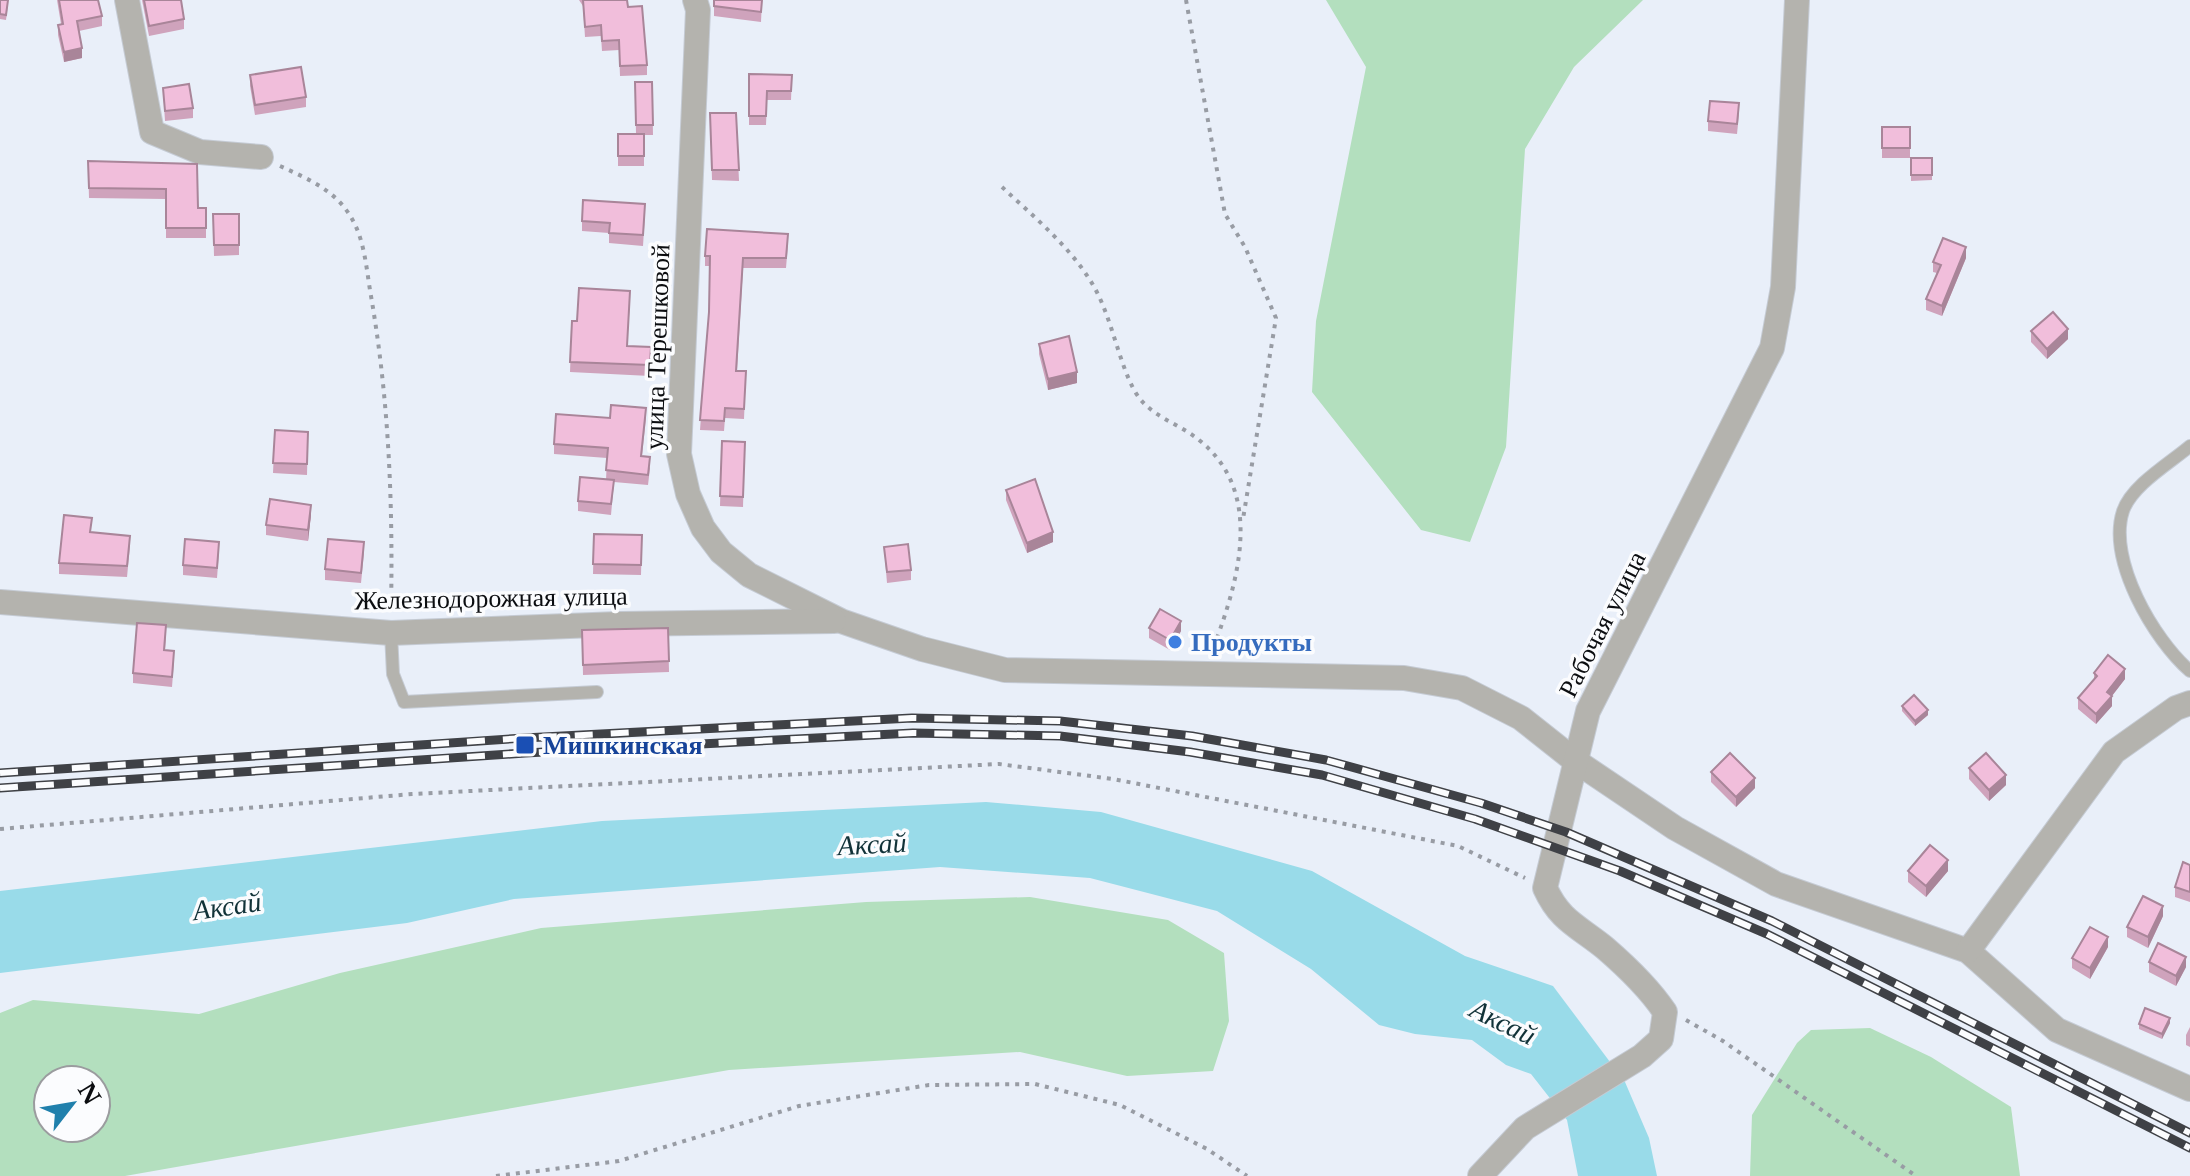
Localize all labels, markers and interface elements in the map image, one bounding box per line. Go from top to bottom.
street label: улица Терешковой [637,243,677,450]
street label: Рабочая улица [1551,545,1653,702]
street label: Железнодорожная улица [354,580,628,616]
place label: Продукты [1191,626,1312,658]
marker: Продукты [1166,633,1184,651]
place label: Мишкинская [543,729,703,761]
marker: Мишкинская [514,734,536,756]
water label: Аксай [835,825,907,863]
water label: Аксай [188,884,264,928]
water label: Аксай [1463,990,1542,1053]
north arrow [32,1064,112,1144]
text: N [72,1078,106,1110]

